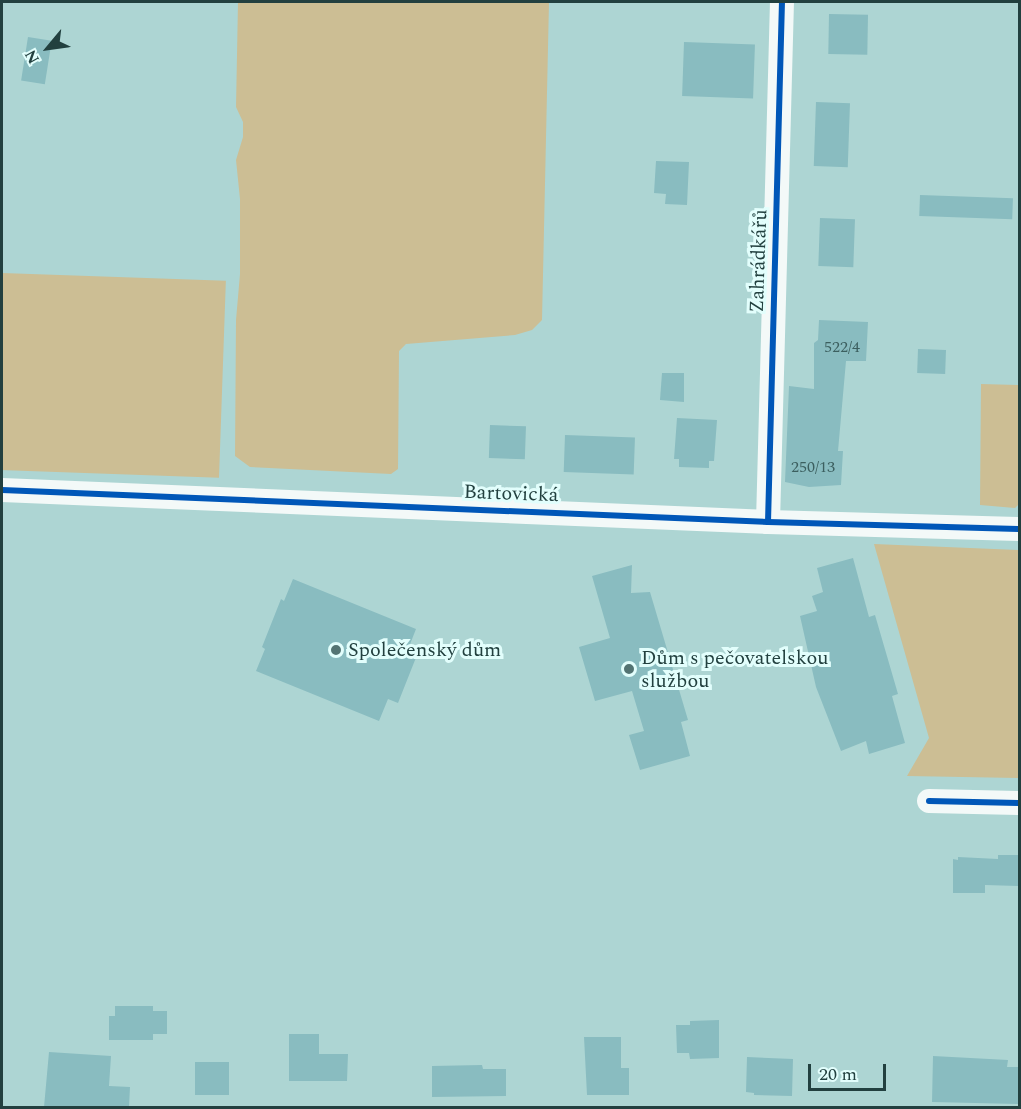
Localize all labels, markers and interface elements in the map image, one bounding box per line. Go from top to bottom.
north arrow [18,18,78,78]
text: N [19,45,46,68]
street label: Zahrádkářů [745,209,773,313]
house number: 522/4 [824,337,860,357]
house number: 250/13 [791,457,835,477]
street label: Bartovická [463,480,559,508]
place label: Společenský dům [348,638,501,662]
marker: Společenský dům [329,643,343,657]
place label: Dům s pečovatelskou službou [641,646,828,693]
marker: Dům s pečovatelskou službou [622,662,636,676]
scale bar [811,1052,889,1090]
text: 20 m [819,1061,857,1088]

